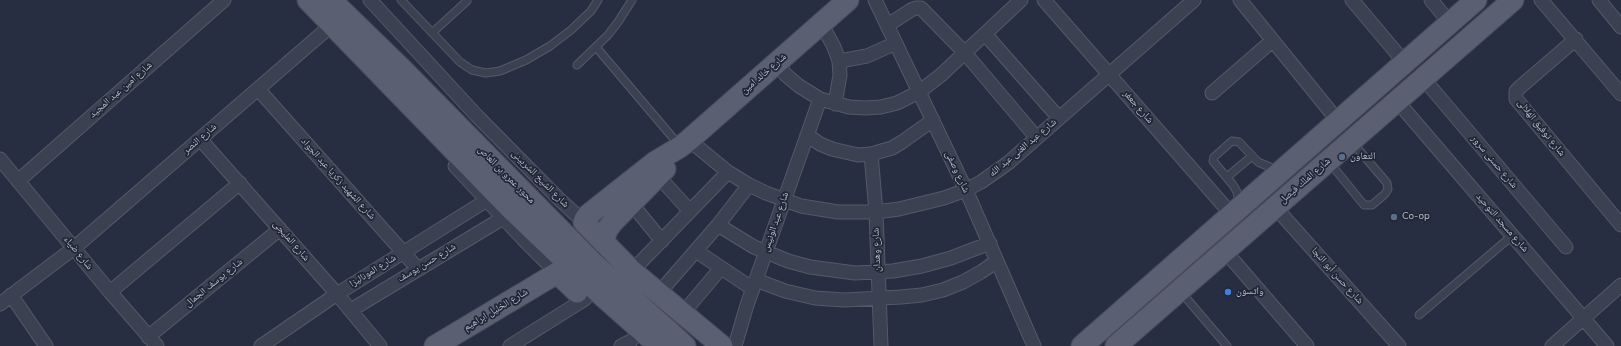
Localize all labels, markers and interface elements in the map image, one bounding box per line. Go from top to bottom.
street label: شارع خالد امين [739,51,789,97]
street label: شارع امين عبد المجيد [87,59,155,121]
street label: شارع جعفر [1120,88,1156,126]
street label: شارع توفيق الهلالى [1514,97,1568,159]
street label: شارع عبد الغنى عبد الله [987,116,1059,180]
street label: شارع النصر [181,121,219,157]
street label: شارع حسنى سرور [1468,133,1520,191]
street label: شارع الشهيد زكريا عبد الجواد [298,136,378,222]
street label: محور عمرو بن العاص [475,144,537,206]
street label: شارع الشيخ الشربينى [509,148,571,210]
street label: شارع وصفى [942,149,972,195]
place label: التعاون [1350,151,1375,163]
marker: التعاون [1337,152,1347,162]
street label: شارع الملك فيصل [1277,155,1333,207]
street label: شارع عبد الونيس [760,190,792,254]
street label: شارع مسجد التوحيد [1473,191,1531,255]
place label: Co-op [1402,211,1430,223]
marker: Co-op [1389,212,1399,222]
street label: شارع المليجى [270,218,312,264]
street label: شارع وهدان [870,228,884,272]
street label: شارع ضياء [61,234,95,272]
street label: شارع حسن يوسف [396,241,458,285]
street label: شارع حسن أبو النجا [1308,245,1366,307]
street label: شارع الموناليزا [348,252,398,290]
street label: شارع يوسف الجمال [183,256,245,310]
street label: شارع الخليل ابراهيم [462,286,530,334]
place label: واتسون [1236,286,1264,298]
marker: واتسون [1223,287,1233,297]

